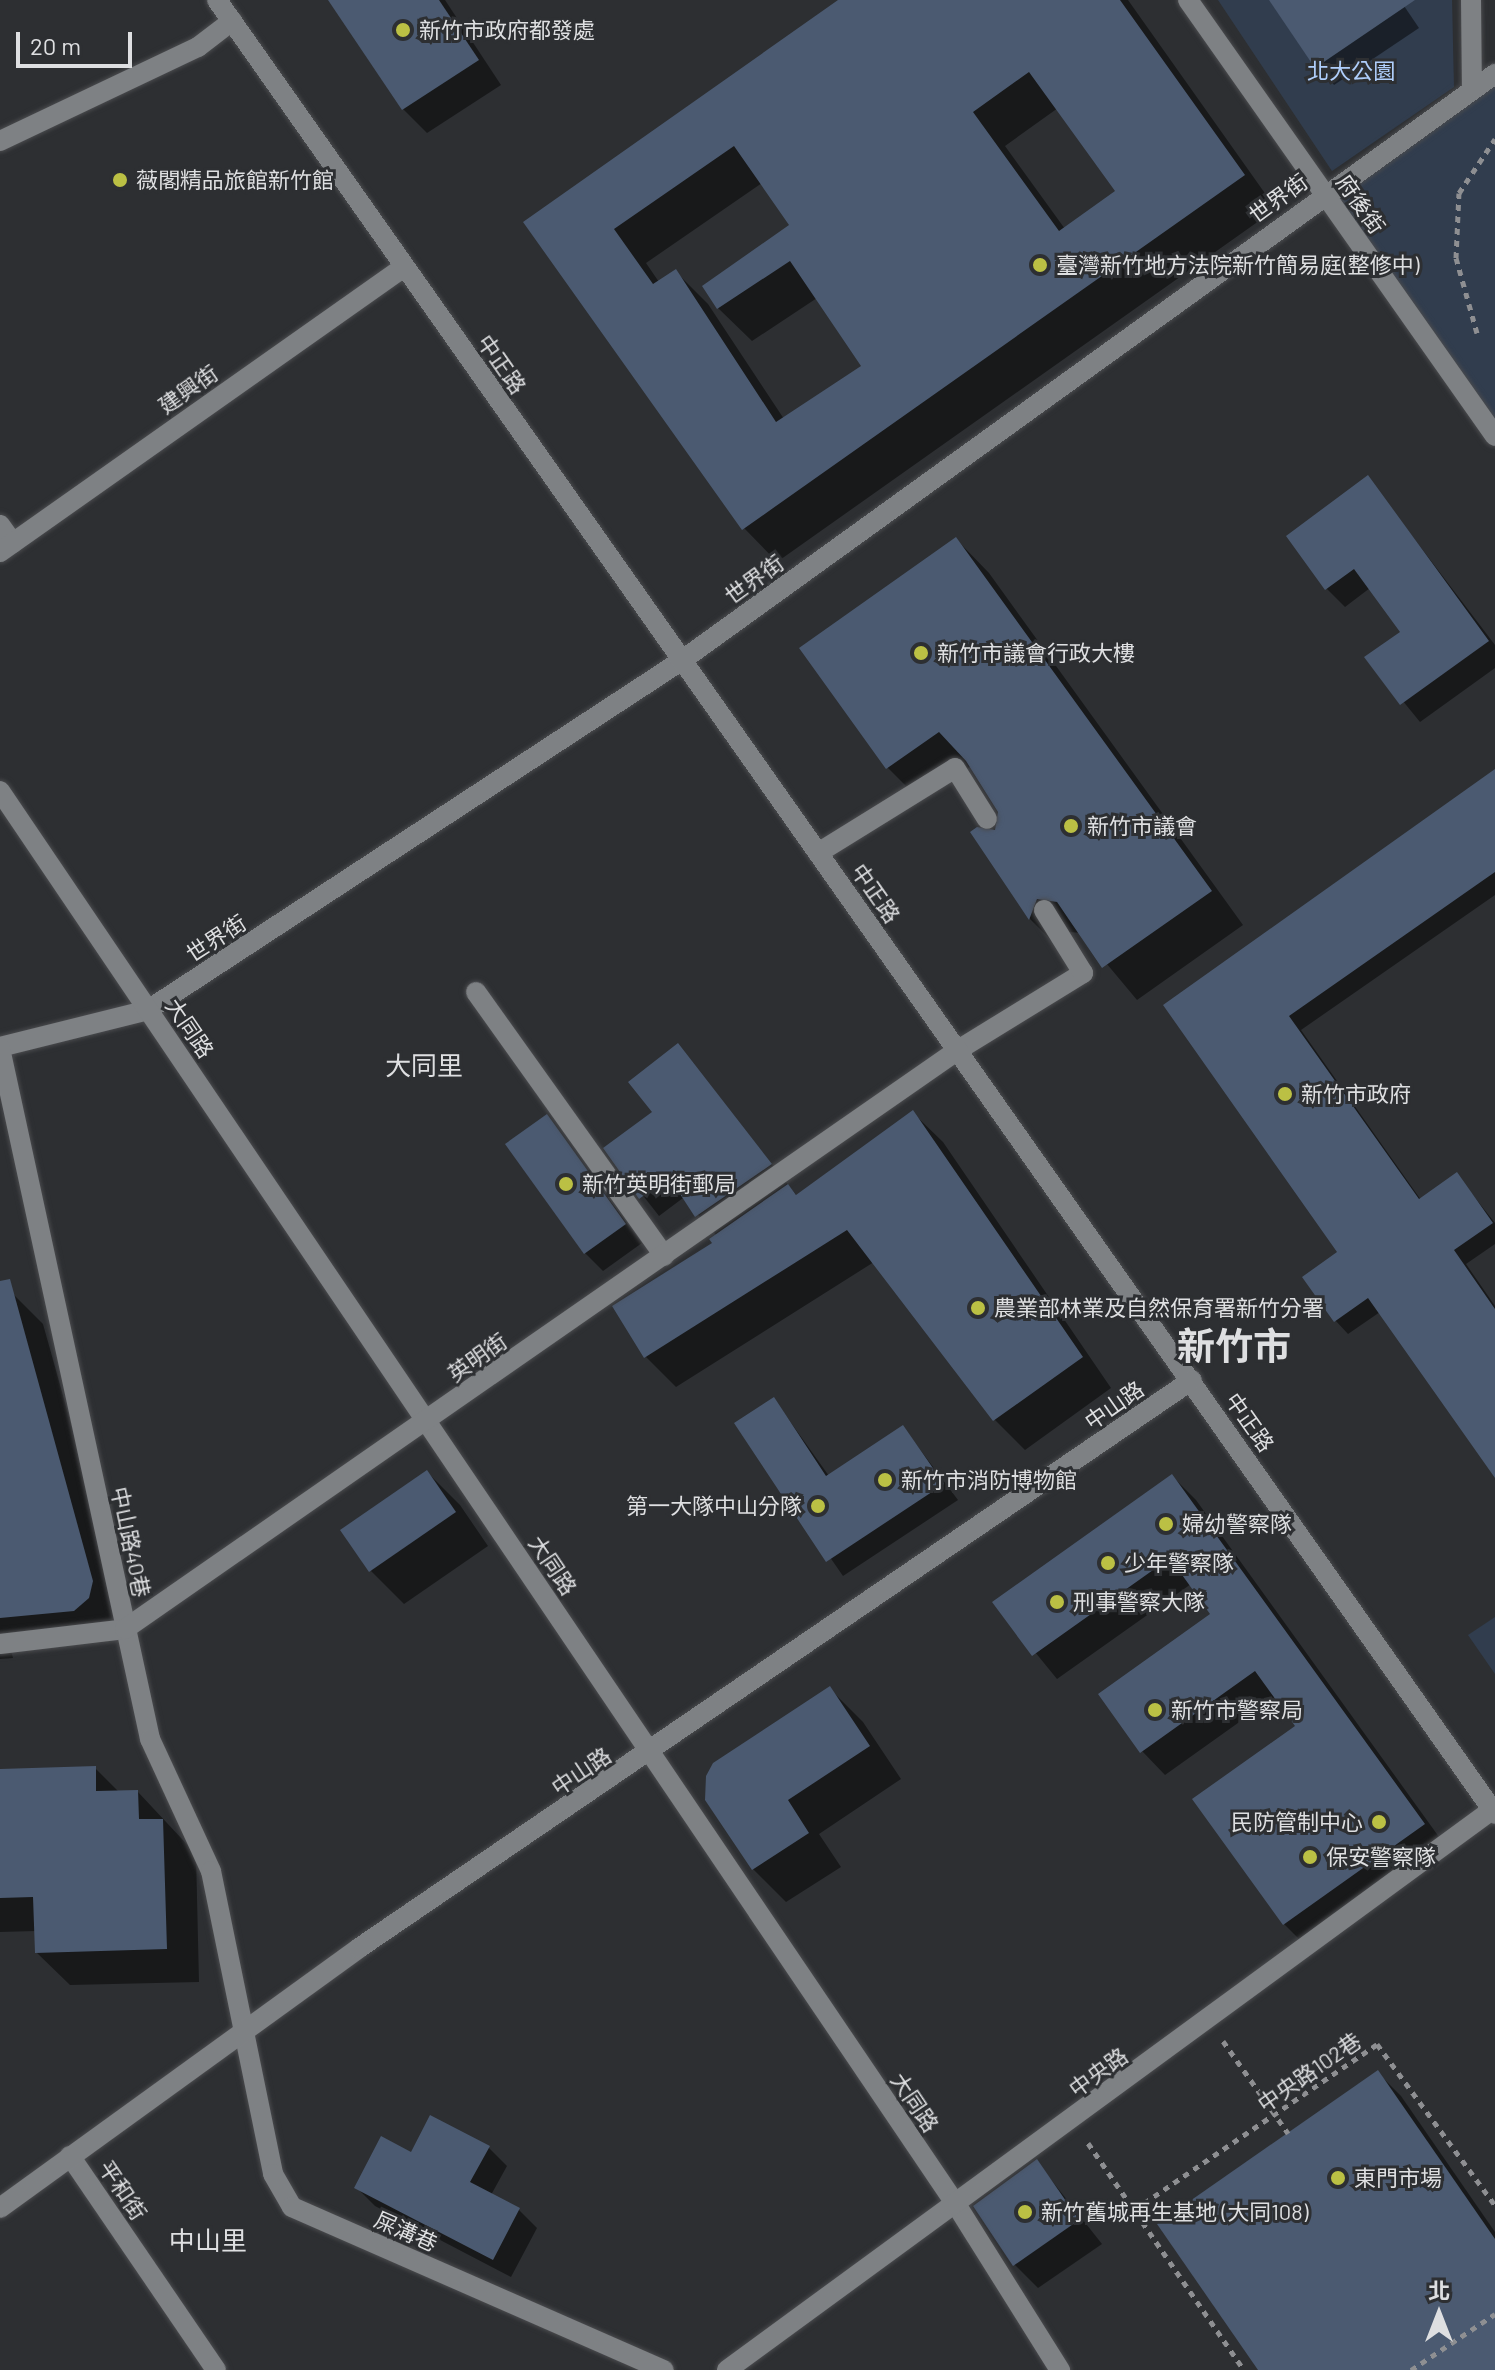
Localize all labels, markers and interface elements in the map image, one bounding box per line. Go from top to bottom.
scale bar [20,16,136,66]
place label: 新竹市政府都發處 [419,17,595,43]
marker: 新竹市政府都發處 [394,21,412,39]
text: 20 m [30,31,81,60]
park label: 北大公園 [1307,58,1395,84]
place label: 薇閣精品旅館新竹館 [136,167,334,193]
street label: 世界街 [1244,168,1312,228]
street label: 府後街 [1331,169,1391,239]
marker: 薇閣精品旅館新竹館 [111,171,129,189]
place label: 臺灣新竹地方法院新竹簡易庭(整修中) [1056,252,1419,278]
marker: 臺灣新竹地方法院新竹簡易庭(整修中) [1031,256,1049,274]
street label: 中正路 [472,329,532,399]
street label: 建興街 [153,359,223,419]
street label: 世界街 [720,549,788,609]
place label: 新竹市議會行政大樓 [937,640,1135,666]
marker: 新竹市議會行政大樓 [912,644,930,662]
place label: 新竹市議會 [1087,813,1197,839]
marker: 新竹市議會 [1062,817,1080,835]
street label: 中正路 [846,858,906,928]
street label: 世界街 [181,909,251,967]
street label: 大同路 [161,993,219,1063]
district label: 大同里 [385,1049,463,1081]
place label: 新竹市政府 [1301,1081,1411,1107]
marker: 新竹市政府 [1276,1085,1294,1103]
place label: 新竹英明街郵局 [582,1171,736,1197]
marker: 新竹英明街郵局 [557,1175,575,1193]
place label: 農業部林業及自然保育署新竹分署 [994,1295,1324,1321]
marker: 農業部林業及自然保育署新竹分署 [969,1299,987,1317]
district label: 新竹市 [1177,1323,1291,1369]
street label: 英明街 [442,1327,512,1387]
street label: 中山路 [1079,1375,1149,1435]
street label: 中正路 [1220,1387,1280,1457]
place label: 新竹市消防博物館 [901,1467,1077,1493]
marker: 新竹市消防博物館 [876,1471,894,1489]
street label: 中山路40巷 [106,1484,156,1600]
place label: 第一大隊中山分隊 [626,1493,802,1519]
marker: 第一大隊中山分隊 [809,1497,827,1515]
place label: 婦幼警察隊 [1182,1511,1292,1537]
marker: 婦幼警察隊 [1157,1515,1175,1533]
street label: 大同路 [524,1530,582,1600]
place label: 少年警察隊 [1124,1550,1234,1576]
marker: 少年警察隊 [1099,1554,1117,1572]
place label: 刑事警察大隊 [1073,1589,1205,1615]
marker: 刑事警察大隊 [1048,1593,1066,1611]
place label: 新竹市警察局 [1171,1697,1303,1723]
marker: 新竹市警察局 [1146,1701,1164,1719]
street label: 中山路 [546,1742,616,1800]
place label: 民防管制中心 [1231,1809,1363,1835]
marker: 民防管制中心 [1370,1813,1388,1831]
place label: 保安警察隊 [1326,1844,1436,1870]
marker: 保安警察隊 [1301,1848,1319,1866]
street label: 中央路102巷 [1252,2027,1366,2117]
street label: 中央路 [1064,2042,1132,2102]
street label: 大同路 [886,2067,944,2137]
street label: 平和街 [94,2155,152,2225]
place label: 東門市場 [1354,2165,1442,2191]
marker: 東門市場 [1329,2169,1347,2187]
place label: 新竹舊城再生基地 (大同108) [1041,2199,1308,2225]
marker: 新竹舊城再生基地 (大同108) [1016,2203,1034,2221]
street label: 屎溝巷 [370,2206,442,2256]
district label: 中山里 [169,2224,247,2256]
north arrow [1399,2274,1479,2354]
text: 北 [1428,2277,1450,2303]

